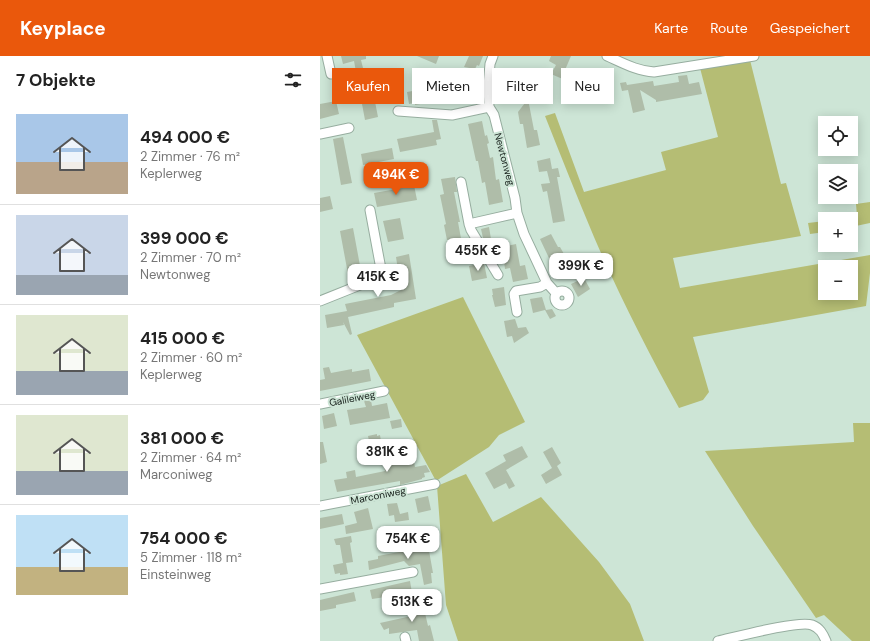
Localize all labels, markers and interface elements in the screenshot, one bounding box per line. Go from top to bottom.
text: Keyplace [20,16,106,41]
text: Karte [654,19,688,37]
text: Route [710,19,748,37]
text: Gespeichert [770,19,850,37]
chip: Kaufen [332,68,404,104]
chip: Mieten [412,68,484,104]
chip: Filter [492,68,553,104]
chip: Neu [561,68,614,104]
text: 7 Objekte [16,69,96,91]
icon: filters [282,69,304,91]
map controls [818,116,858,300]
button: locate [818,116,858,156]
text: 494 000 € [140,126,230,148]
icon: home [48,130,96,178]
street label: Newtonweg [491,131,518,187]
text: 2 Zimmer · 76 m² [140,148,240,165]
pin: 494K € [363,162,429,196]
button: layers [818,164,858,204]
text: Keplerweg [140,165,202,182]
text: 494K € [373,166,419,183]
button: + [818,212,858,252]
text: 399 000 € [140,227,229,249]
icon: home [48,231,96,279]
pin: 455K € [445,238,511,272]
text: 455K € [455,242,501,259]
text: 2 Zimmer · 70 m² [140,249,241,266]
pin: 399K € [548,253,614,287]
text: 399K € [558,257,604,274]
button: − [818,260,858,300]
pin: 415K € [345,264,411,298]
text: Newtonweg [140,266,210,283]
text: 415K € [356,268,400,285]
text: 415 000 € [140,327,225,349]
icon: home [48,331,96,379]
text: 2 Zimmer · 60 m² [140,349,242,366]
text: Keplerweg [140,366,202,383]
street label: Galileiweg [328,388,377,409]
text: 381 000 € [140,427,224,449]
icon: home [48,431,96,479]
pin: 381K € [354,439,420,473]
text: 381K € [366,443,408,460]
text: 2 Zimmer · 64 m² [140,449,241,466]
text: Marconiweg [140,466,213,483]
street label: Marconiweg [349,484,407,507]
pin: 754K € [375,526,441,560]
text: 754 000 € [140,527,228,549]
text: 754K € [385,530,431,547]
icon: home [48,531,96,579]
text: 5 Zimmer · 118 m² [140,549,242,566]
text: Einsteinweg [140,566,211,583]
pin: 513K € [379,589,445,623]
text: 513K € [391,593,433,610]

